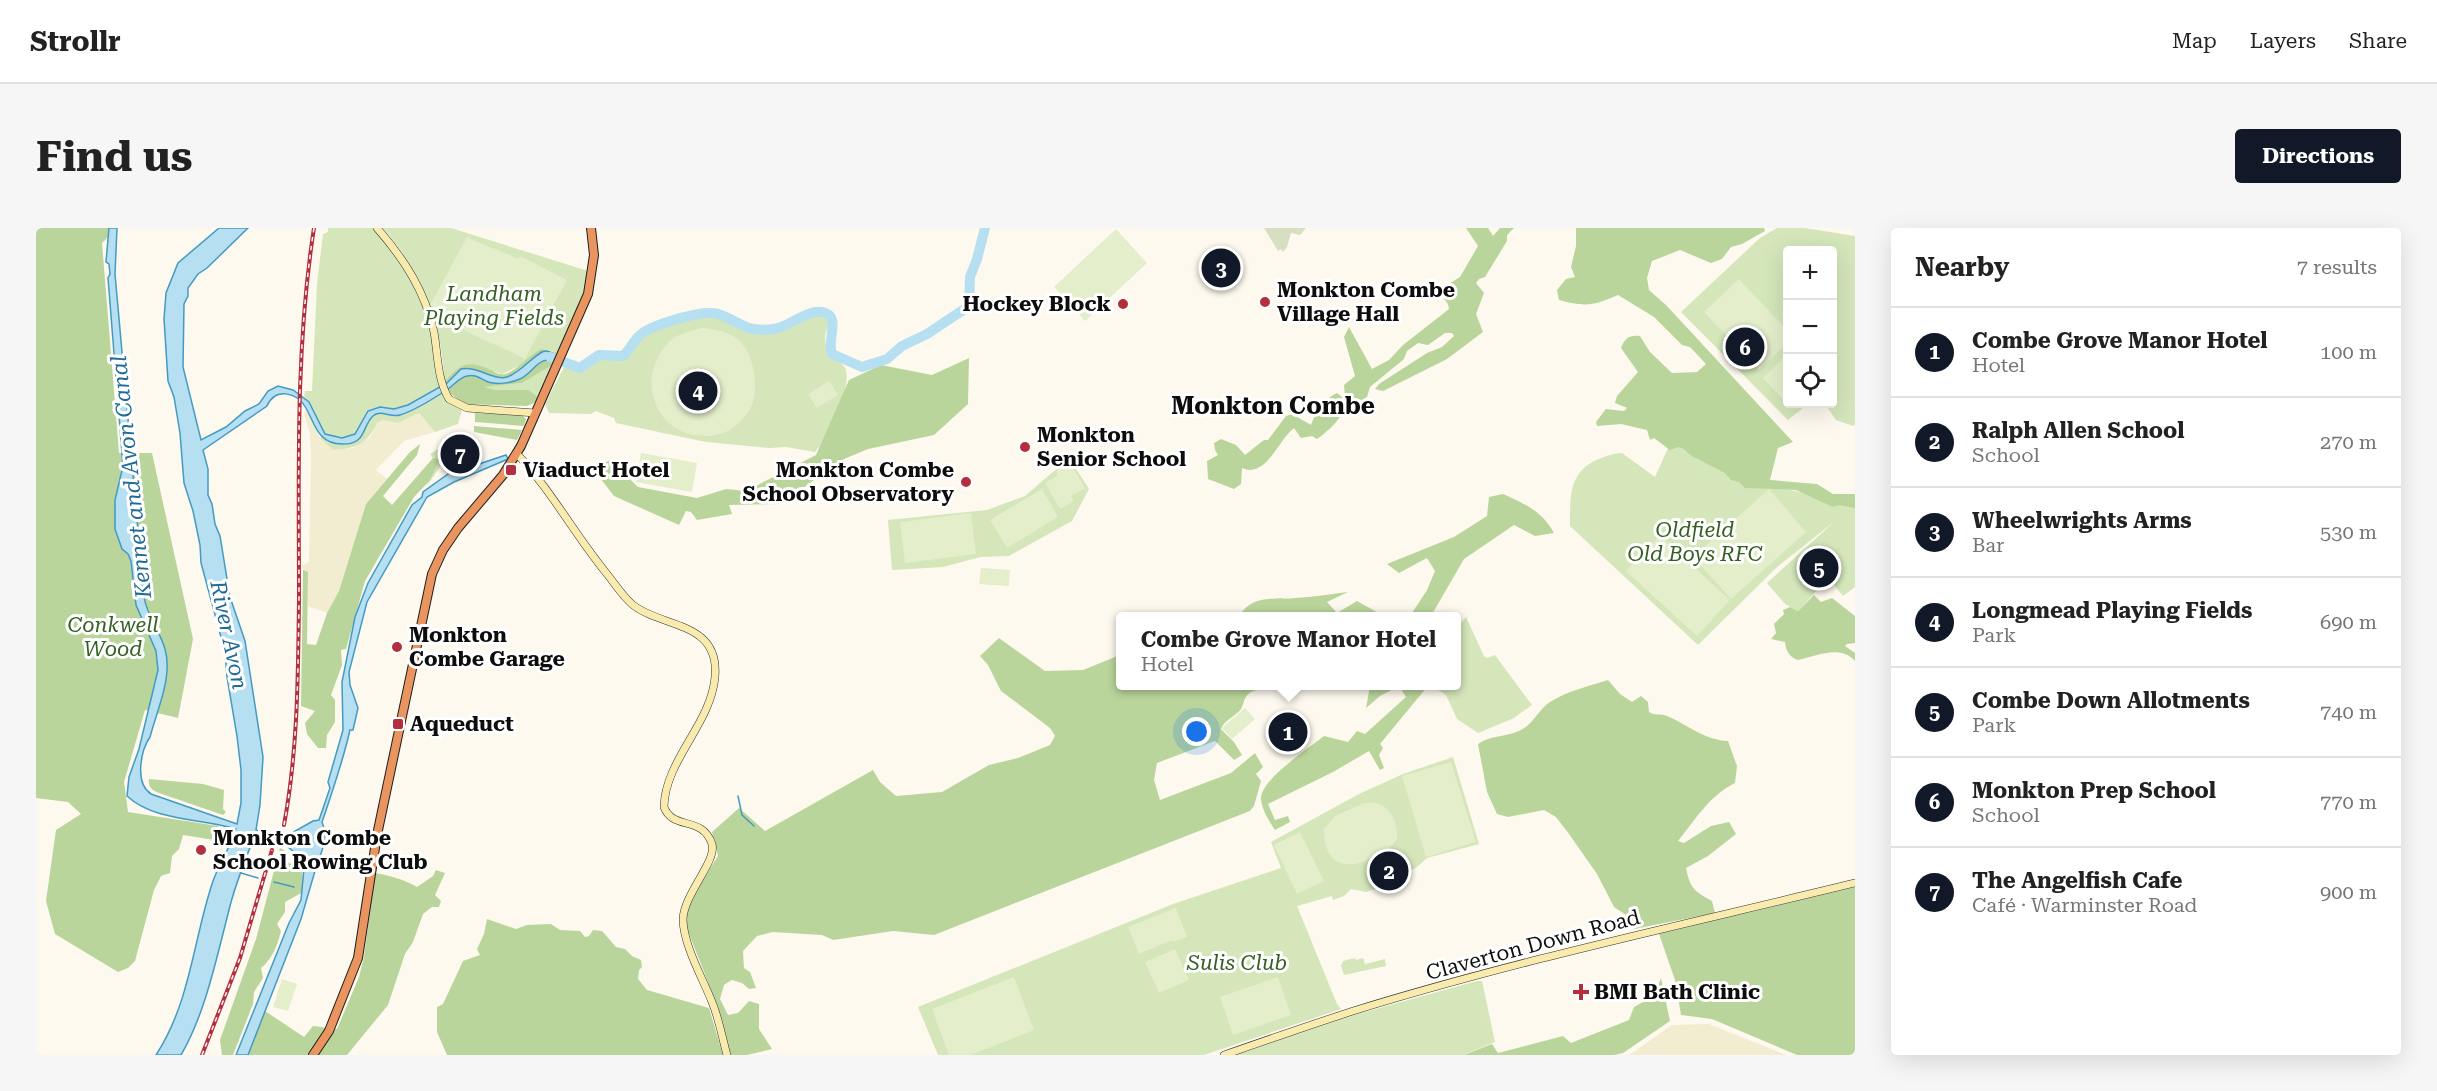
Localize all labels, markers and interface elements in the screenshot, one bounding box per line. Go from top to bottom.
text: Strollr [30,25,121,58]
text: Map [2172,29,2217,53]
text: Layers [2250,29,2316,53]
text: Share [2349,29,2407,53]
button: Directions [2235,129,2401,183]
text: Find us [36,132,193,181]
pin: 3 [1202,246,1240,291]
map controls [1783,246,1837,408]
button: + [1783,246,1837,300]
text: Nearby [1915,252,2009,282]
text: 7 results [2297,255,2377,279]
place label: Monkton Combe Village Hall [1277,278,1455,326]
park label: Landham Playing Fields [423,282,564,330]
place label: Hockey Block [962,292,1111,316]
marker: Monkton Combe Village Hall [1258,295,1272,309]
marker: Hockey Block [1116,297,1130,311]
button: − [1783,300,1837,354]
pin: 6 [1726,324,1764,370]
text: Combe Grove Manor Hotel [1972,328,2268,353]
text: 1 [1929,340,1940,364]
text: 100 m [2320,340,2377,364]
text: Hotel [1972,353,2025,377]
button: locate [1783,354,1837,408]
water label: Kennet and Avon Canal [106,355,156,600]
pin: 4 [678,368,718,414]
district label: Monkton Combe [1171,392,1375,420]
text: Ralph Allen School [1972,418,2185,443]
place label: Monkton Senior School [1037,423,1186,471]
text: 2 [1929,430,1940,454]
text: 270 m [2320,430,2377,454]
pin: 7 [440,432,480,476]
marker: Monkton Senior School [1018,440,1032,454]
text: School [1972,443,2040,467]
place label: Viaduct Hotel [523,458,670,482]
place label: Monkton Combe School Observatory [743,458,954,506]
marker: Viaduct Hotel [504,463,518,477]
marker: Monkton Combe School Observatory [959,475,973,489]
text: Wheelwrights Arms [1972,508,2192,533]
park label: Oldfield Old Boys RFC [1627,518,1763,566]
text: 3 [1929,520,1940,544]
text: 530 m [2320,520,2377,544]
text: Bar [1972,533,2004,557]
pin: 5 [1800,546,1838,590]
water label: River Avon [205,577,253,692]
text: Longmead Playing Fields [1972,598,2252,623]
text: 4 [1929,610,1940,634]
text: 690 m [2320,610,2377,634]
popup [1116,612,1461,690]
park label: Conkwell Wood [67,613,159,661]
place label: Monkton Combe Garage [409,623,565,671]
text: Park [1972,623,2016,647]
text: Combe Grove Manor Hotel [1141,627,1436,652]
marker: Monkton Combe Garage [390,640,404,654]
text: Hotel [1141,652,1194,676]
text: Combe Down Allotments [1972,688,2250,713]
text: 5 [1929,700,1940,724]
text: 740 m [2320,700,2377,724]
pin: 1 [1268,710,1308,754]
place label: Aqueduct [410,712,514,736]
text: Park [1972,713,2016,737]
marker: Aqueduct [391,717,405,731]
your location [1182,717,1211,746]
text: Monkton Prep School [1972,778,2216,803]
text: 6 [1929,790,1940,814]
text: 770 m [2320,790,2377,814]
text: School [1972,803,2040,827]
place label: Monkton Combe School Rowing Club [213,826,428,874]
marker: Monkton Combe School Rowing Club [194,843,208,857]
pin: 2 [1370,848,1408,894]
text: The Angelfish Cafe [1972,868,2182,893]
text: 7 [1929,880,1940,904]
text: 900 m [2320,880,2377,904]
text: Café · Warminster Road [1972,893,2197,917]
street label: Claverton Down Road [1423,905,1643,985]
park label: Sulis Club [1186,951,1287,975]
place label: BMI Bath Clinic [1594,980,1760,1004]
marker: BMI Bath Clinic [1572,983,1590,1001]

